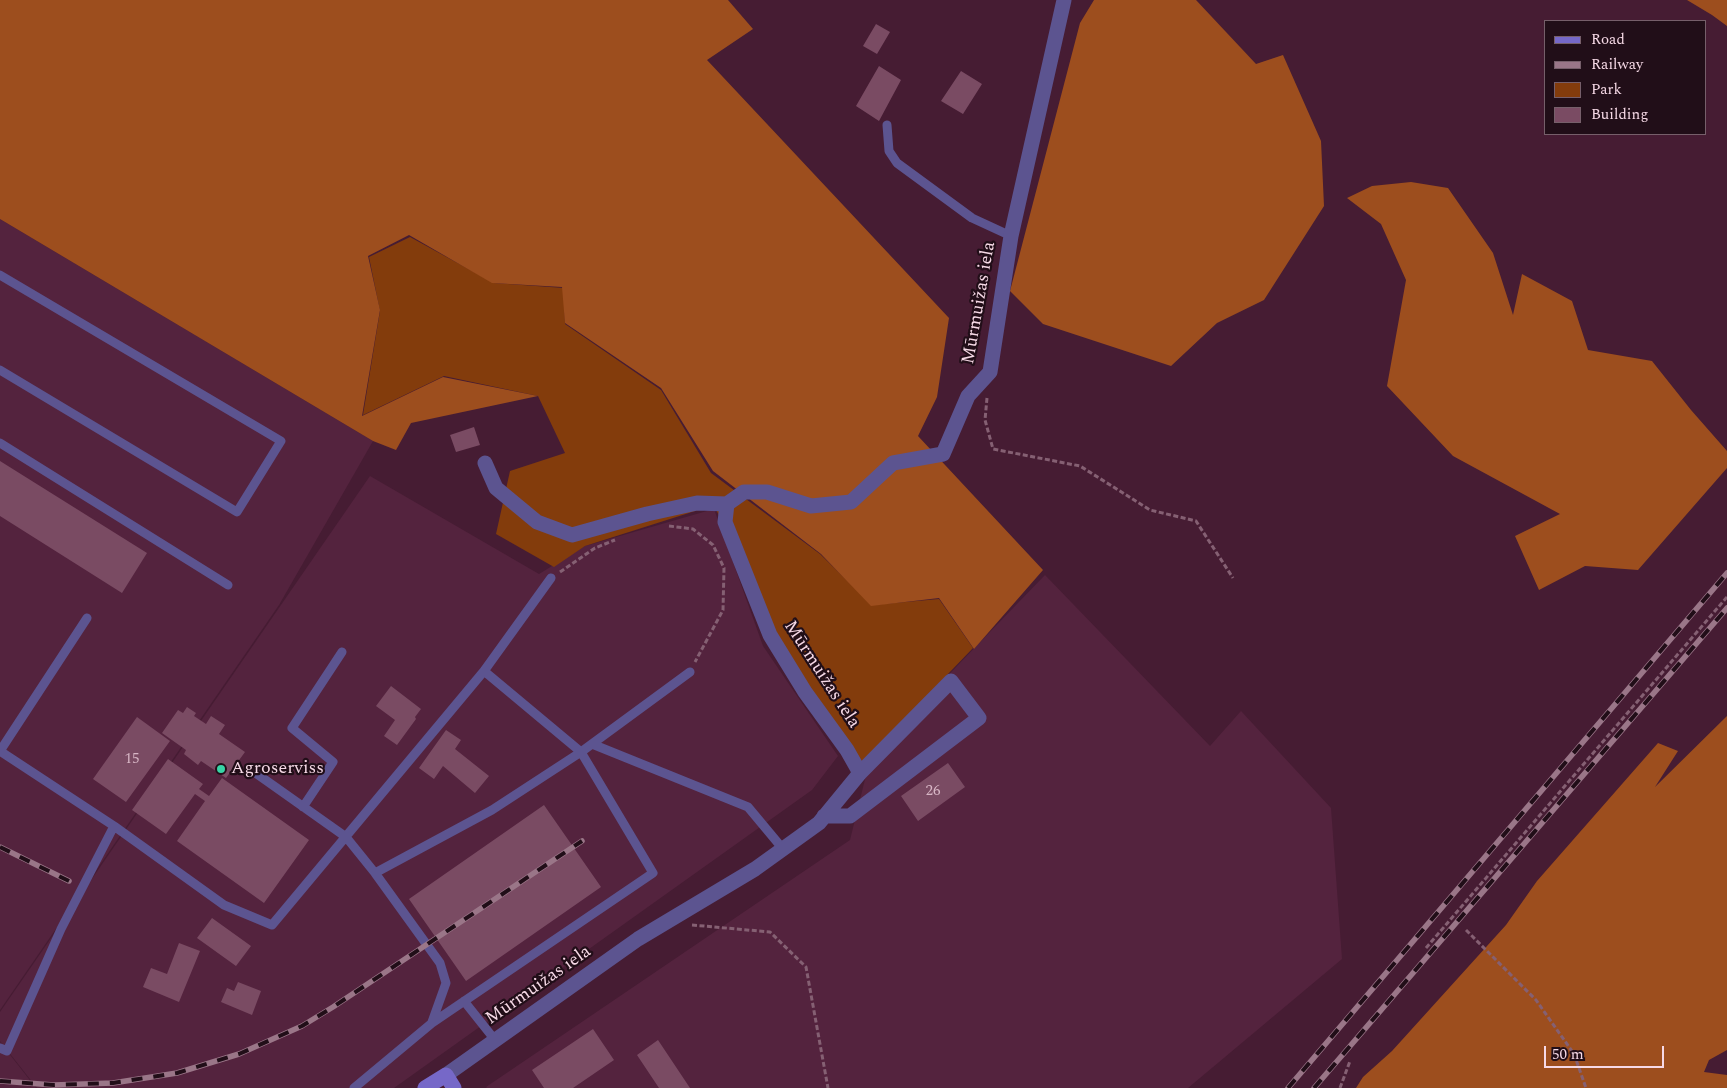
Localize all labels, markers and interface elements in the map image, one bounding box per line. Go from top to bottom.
legend [1544,20,1707,135]
text: Road [1591,28,1625,51]
text: Railway [1591,53,1643,76]
text: Park [1591,78,1622,101]
text: Building [1591,103,1648,126]
street label: Mūrmuižas iela [959,240,1001,366]
street label: Mūrmuižas iela [778,617,864,733]
house number: 15 [125,751,139,769]
place label: Agroserviss [231,758,324,780]
marker: Agroserviss [215,763,227,775]
house number: 26 [926,783,940,801]
street label: Mūrmuižas iela [482,942,596,1030]
scale bar [1547,1036,1667,1068]
text: 50 m [1552,1043,1584,1066]

